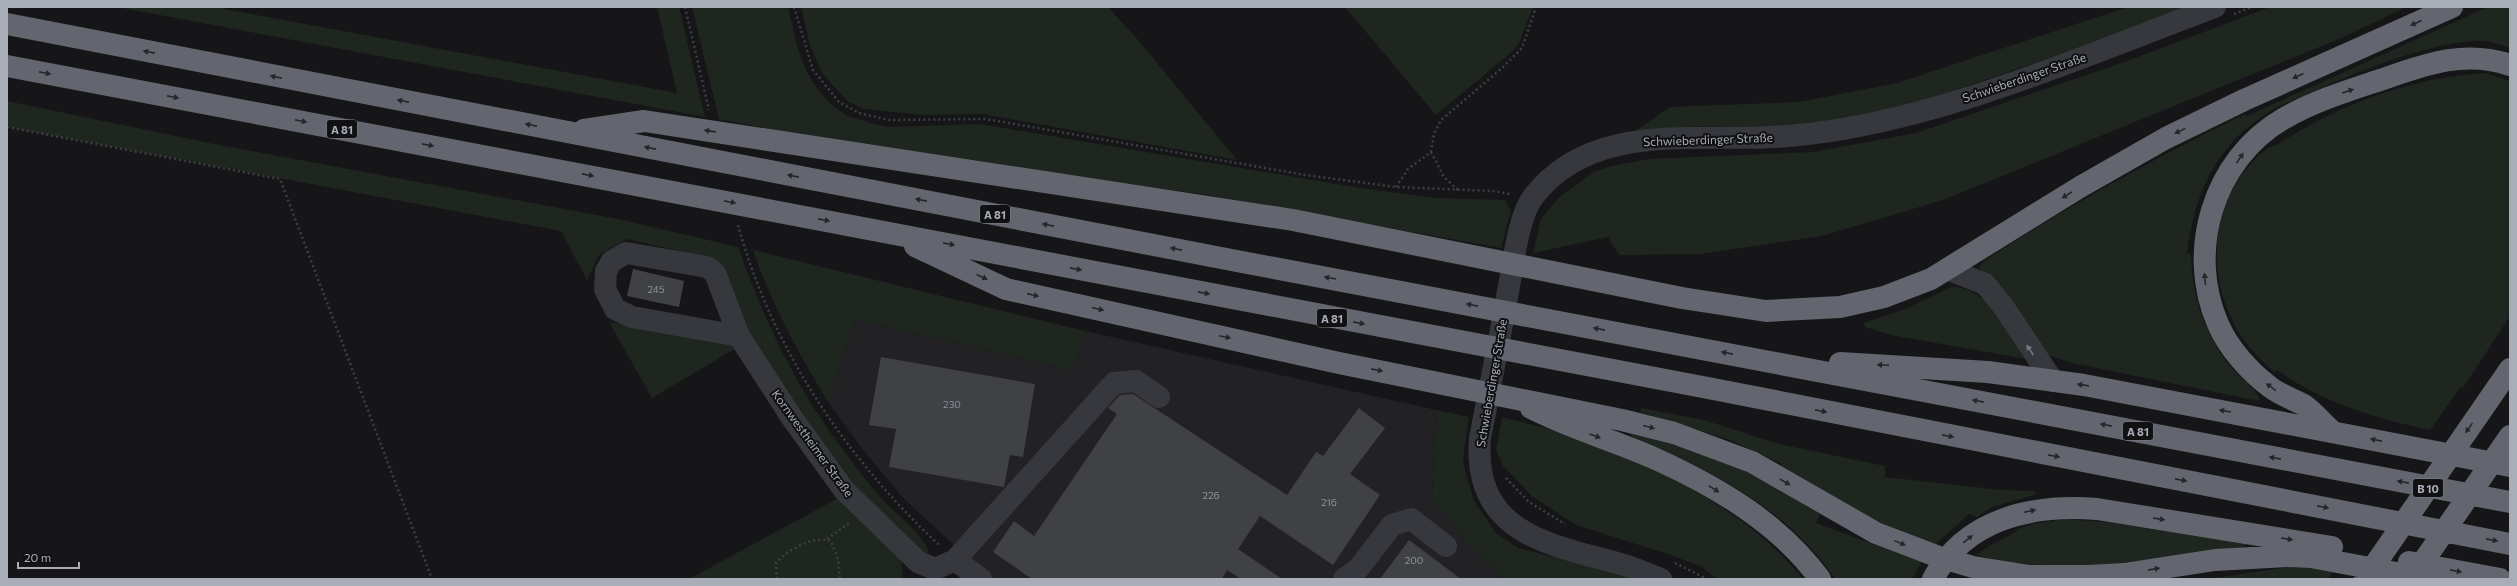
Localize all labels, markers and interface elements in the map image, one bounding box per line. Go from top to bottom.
one-way arrow [2410,20,2422,26]
one-way arrow [143,49,155,55]
street label: Schwieberdinger Straße [1960,49,2088,105]
one-way arrow [39,70,51,76]
one-way arrow [269,73,282,79]
one-way arrow [2292,73,2303,79]
one-way arrow [2343,87,2355,93]
one-way arrow [167,94,179,100]
one-way arrow [397,98,409,104]
one-way arrow [294,118,307,124]
road number: A 81 [327,120,357,138]
one-way arrow [525,122,537,128]
one-way arrow [704,128,716,134]
one-way arrow [2174,128,2186,134]
street label: Schwieberdinger Straße [1643,130,1773,148]
one-way arrow [422,142,434,148]
one-way arrow [644,145,656,151]
one-way arrow [2236,153,2244,163]
one-way arrow [582,172,594,178]
one-way arrow [787,172,799,178]
one-way arrow [2061,192,2073,199]
one-way arrow [914,197,927,203]
one-way arrow [724,199,736,205]
road number: A 81 [980,205,1010,223]
one-way arrow [818,217,830,223]
one-way arrow [1042,221,1054,227]
one-way arrow [942,241,955,247]
one-way arrow [1170,246,1182,252]
one-way arrow [1070,266,1082,272]
one-way arrow [2201,273,2208,285]
one-way arrow [976,274,987,280]
one-way arrow [1324,275,1336,281]
house number: 245 [647,283,665,295]
one-way arrow [1198,291,1210,297]
one-way arrow [1027,292,1039,298]
one-way arrow [1466,302,1478,308]
one-way arrow [1092,307,1104,313]
road number: A 81 [1317,309,1347,327]
street label: Schwieberdinger Straße [1473,318,1509,448]
one-way arrow [1353,320,1365,326]
one-way arrow [1593,326,1606,332]
one-way arrow [1219,335,1231,341]
one-way arrow [2026,344,2034,355]
one-way arrow [1721,350,1733,356]
one-way arrow [1876,362,1889,368]
one-way arrow [1371,367,1383,373]
one-way arrow [2077,382,2090,388]
one-way arrow [2265,383,2276,391]
street label: Kornwestheimer Straße [769,387,857,499]
house number: 230 [943,398,961,410]
one-way arrow [1972,398,1985,404]
one-way arrow [1814,408,1827,414]
one-way arrow [2219,408,2231,414]
one-way arrow [2100,422,2112,428]
road number: A 81 [2123,422,2153,440]
one-way arrow [2465,423,2473,433]
one-way arrow [1643,424,1655,430]
one-way arrow [1590,433,1602,439]
one-way arrow [1942,433,1954,439]
one-way arrow [2369,436,2382,442]
one-way arrow [2048,453,2060,459]
one-way arrow [2269,454,2281,460]
one-way arrow [2175,477,2188,483]
one-way arrow [1779,478,1791,485]
one-way arrow [2397,478,2409,484]
road number: B 10 [2413,479,2443,497]
one-way arrow [1708,485,1720,492]
house number: 226 [1202,489,1220,501]
house number: 216 [1321,496,1337,508]
one-way arrow [2317,504,2329,510]
one-way arrow [2024,507,2036,513]
one-way arrow [2153,516,2165,522]
one-way arrow [1962,535,1973,544]
one-way arrow [2281,536,2293,542]
one-way arrow [2486,537,2498,543]
one-way arrow [1894,539,1906,546]
scale bar [18,544,79,570]
text: 20 m [24,550,51,564]
house number: 200 [1405,554,1423,566]
one-way arrow [2148,566,2161,572]
one-way arrow [2450,568,2462,574]

